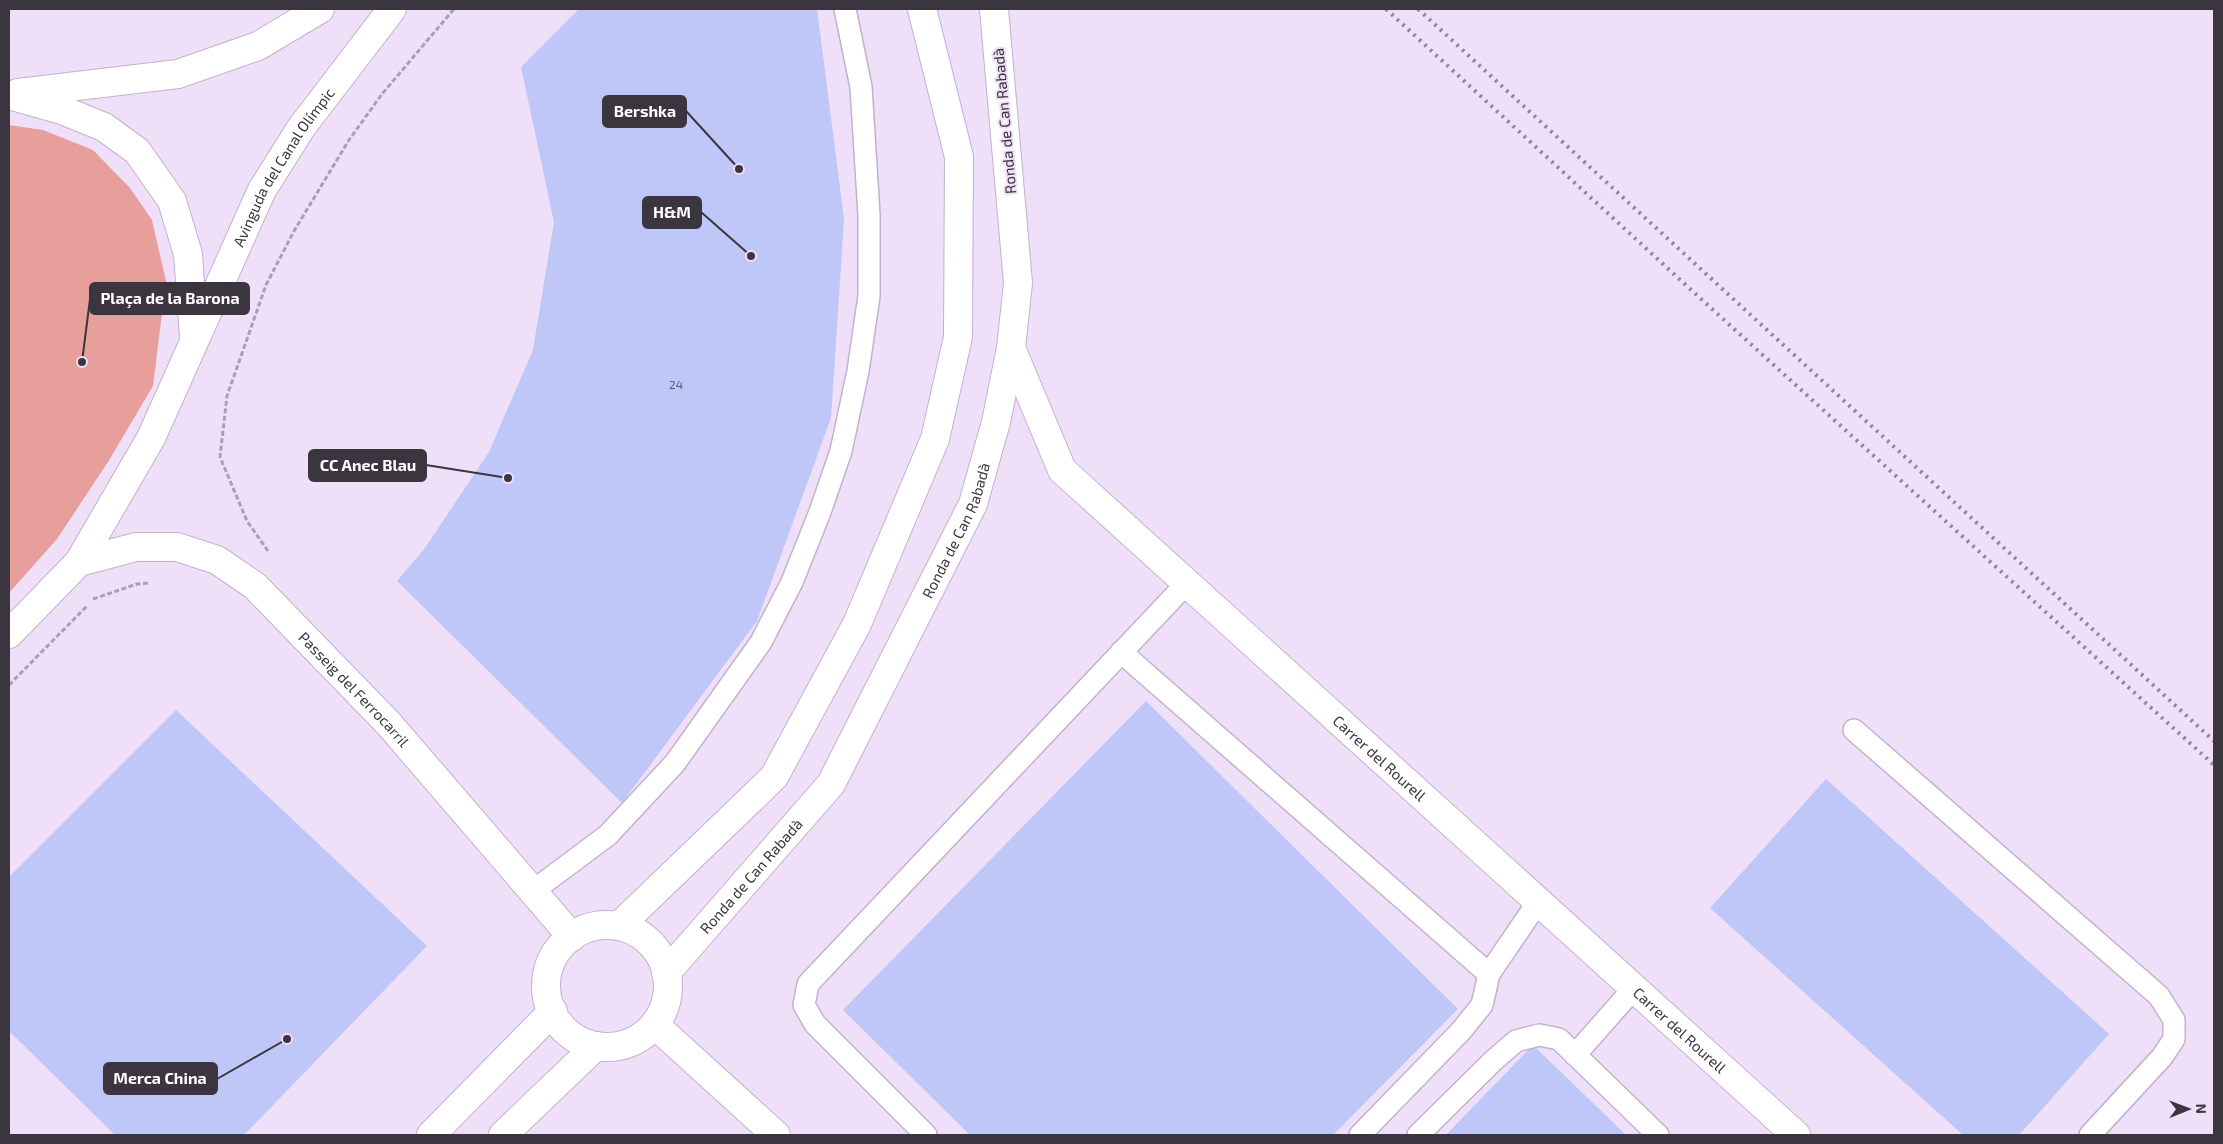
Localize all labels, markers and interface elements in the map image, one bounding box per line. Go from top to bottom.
street label: Ronda de Can Rabadà [989,47,1019,195]
street label: Avinguda del Canal Olímpic [229,84,338,249]
callout: Bershka [603,96,686,127]
text: Bershka [614,101,676,120]
callout: H&M [643,197,701,228]
text: H&M [653,202,691,221]
callout: Plaça de la Barona [90,283,249,314]
text: Plaça de la Barona [100,288,240,309]
house number: 24 [669,377,683,391]
callout: CC Anec Blau [309,450,426,481]
text: CC Anec Blau [320,455,416,474]
street label: Ronda de Can Rabadà [918,461,993,601]
street label: Passeig del Ferrocarril [295,628,414,750]
street label: Carrer del Rourell [1330,711,1430,805]
street label: Ronda de Can Rabadà [696,815,806,937]
street label: Carrer del Rourell [1630,983,1730,1077]
callout: Merca China [104,1063,217,1094]
text: Merca China [113,1068,207,1087]
north arrow [2163,1084,2213,1134]
text: N [2193,1104,2210,1114]

